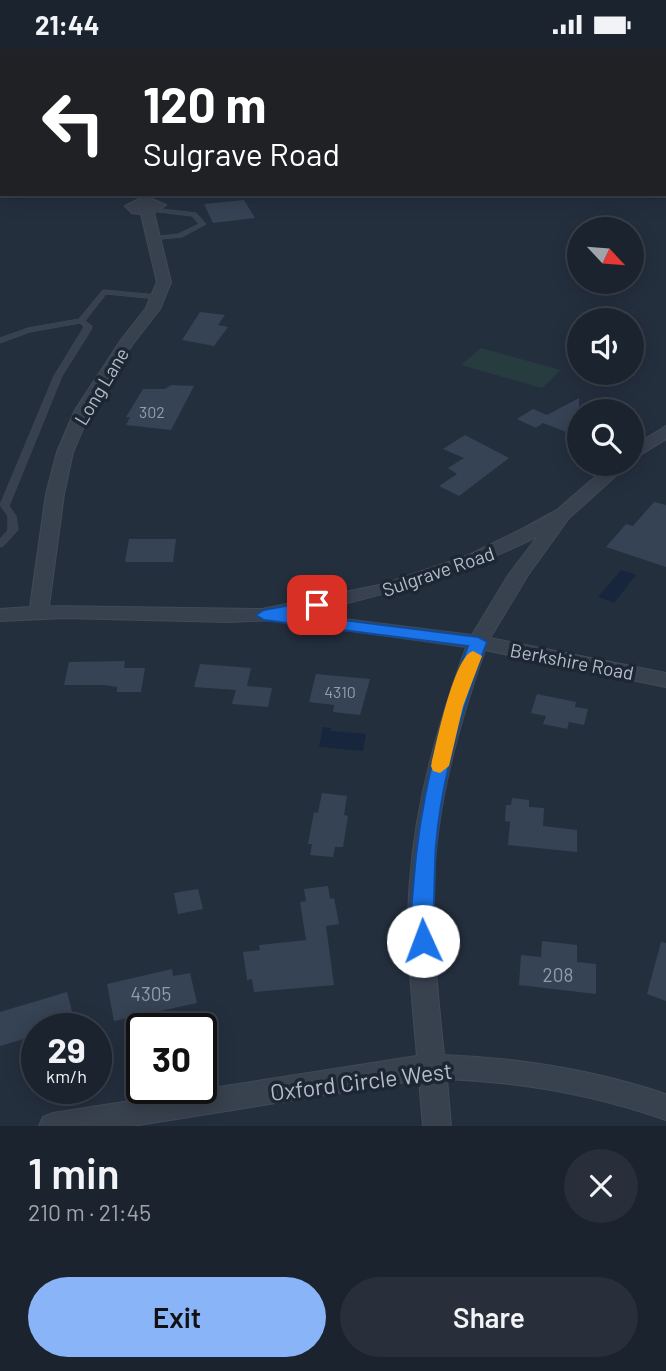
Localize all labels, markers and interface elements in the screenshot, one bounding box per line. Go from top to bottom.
text: 21:44 [35,9,100,40]
text: 120 m [143,74,266,133]
icon: left [28,77,119,168]
text: Sulgrave Road [143,134,340,172]
north arrow [567,217,644,294]
map controls [567,217,644,476]
button: sound [567,308,644,385]
street label: Long Lane [69,343,133,429]
button: search [567,399,644,476]
house number: 302 [139,402,165,421]
street label: Sulgrave Road [379,541,497,601]
pin [287,575,347,635]
icon: arrive [298,586,336,624]
street label: Berkshire Road [508,638,636,684]
house number: 4310 [324,682,356,701]
position arrow [386,904,460,978]
house number: 208 [543,963,573,986]
house number: 4305 [131,982,171,1005]
speed limit sign: 30 [126,1013,217,1104]
text: 29 [47,1028,86,1070]
street label: Oxford Circle West [268,1056,454,1106]
text: km/h [46,1065,87,1087]
text: 1 min [28,1147,120,1197]
button: close [564,1149,638,1223]
text: 210 m · 21:45 [28,1198,151,1226]
button: Exit [28,1277,326,1357]
button: Share [340,1277,638,1357]

